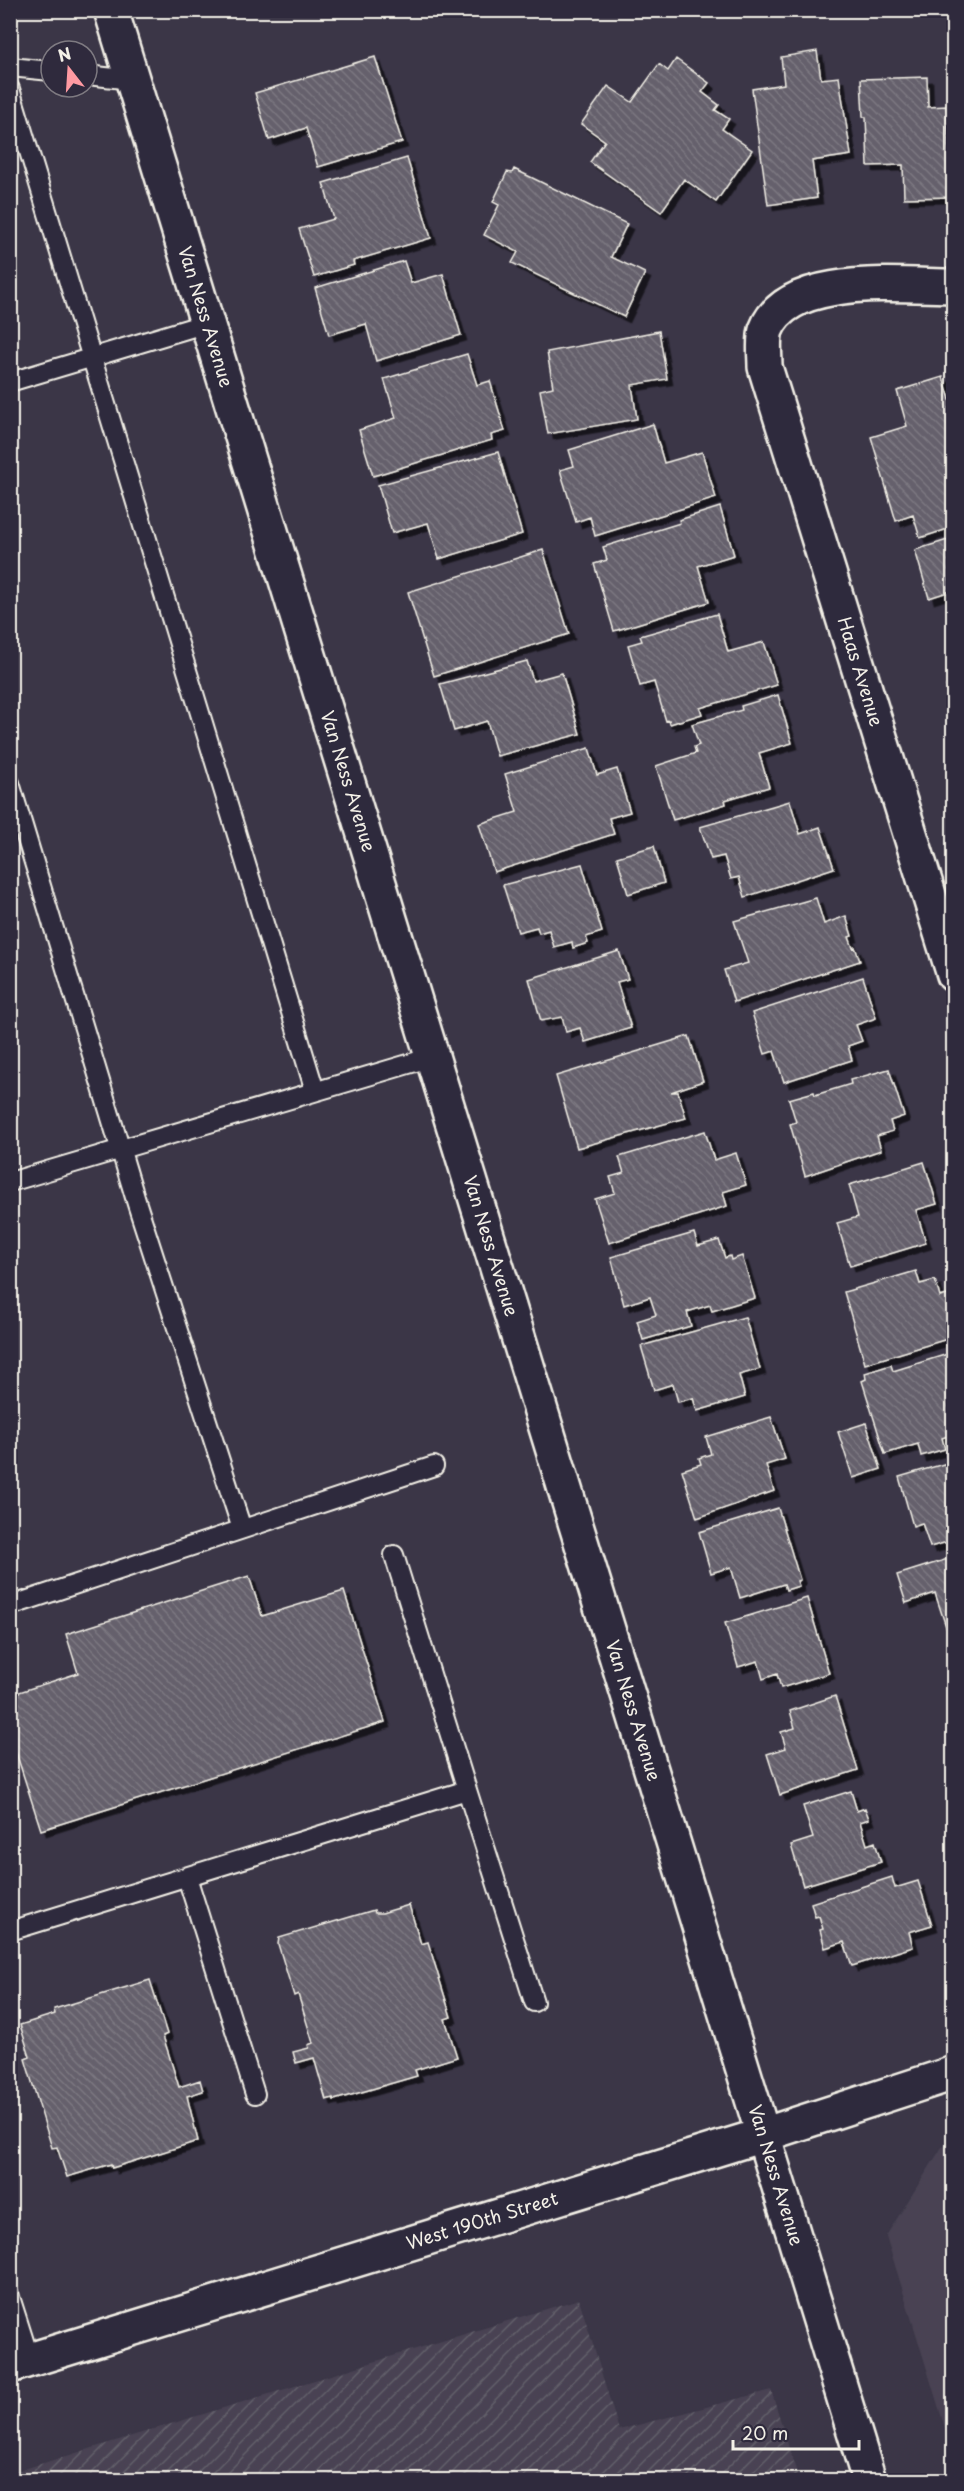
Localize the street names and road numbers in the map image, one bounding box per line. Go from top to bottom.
street label: Van Ness Avenue [172,243,241,390]
street label: Haas Avenue [831,613,891,730]
street label: Van Ness Avenue [315,707,384,855]
street label: Van Ness Avenue [457,1172,526,1320]
street label: Van Ness Avenue [600,1636,669,1784]
street label: Van Ness Avenue [743,2101,811,2249]
street label: West 190th Street [403,2184,561,2256]

